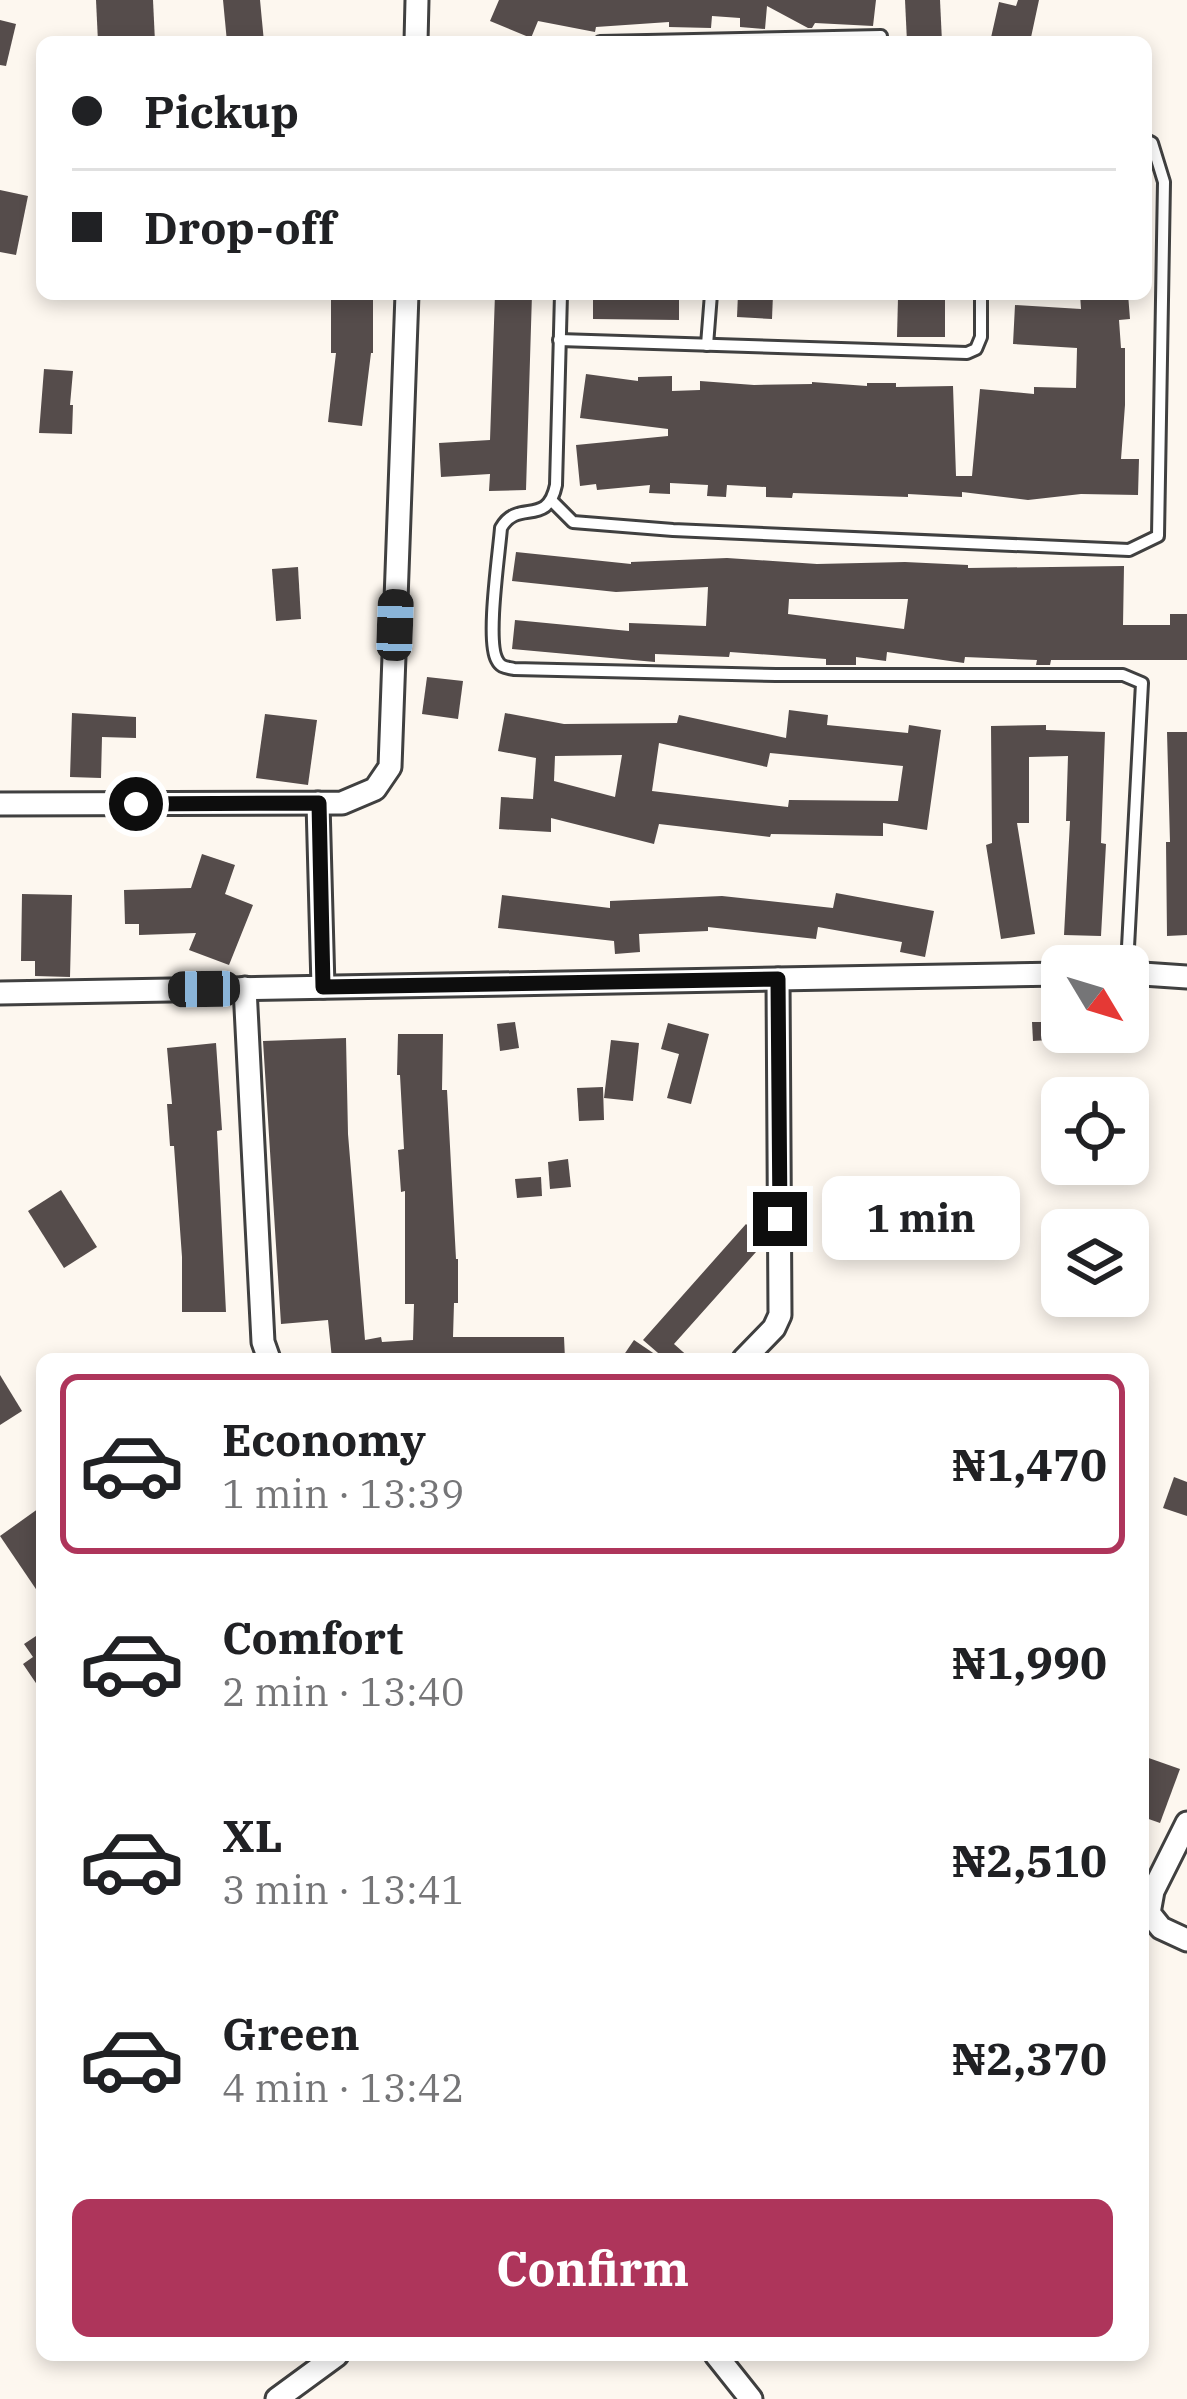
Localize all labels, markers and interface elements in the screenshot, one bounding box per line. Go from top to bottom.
text: Pickup [144,82,299,140]
text: Drop-off [144,198,335,256]
car [376,588,414,662]
route start [109,777,163,831]
north arrow [1041,945,1149,1053]
map controls [1041,945,1149,1317]
car [168,970,240,1008]
button: locate [1041,1077,1149,1185]
callout: 1 min [822,1177,1020,1261]
route end [753,1192,807,1246]
text: 1 min [866,1192,976,1243]
button: layers [1041,1209,1149,1317]
icon: car [78,1410,186,1518]
text: Economy [222,1410,426,1468]
text: ₦1,470 [952,1435,1107,1493]
text: 1 min · 13:39 [222,1468,464,1519]
icon: car [78,1608,186,1716]
text: Comfort [222,1608,403,1666]
text: ₦1,990 [952,1633,1107,1691]
text: 2 min · 13:40 [222,1666,464,1717]
icon: car [78,1806,186,1914]
text: XL [222,1806,283,1864]
text: ₦2,510 [952,1831,1107,1889]
text: 3 min · 13:41 [222,1864,464,1915]
icon: car [78,2004,186,2112]
text: Green [222,2004,360,2062]
text: ₦2,370 [952,2029,1107,2087]
text: 4 min · 13:42 [222,2062,464,2113]
button: Confirm [72,2199,1113,2337]

